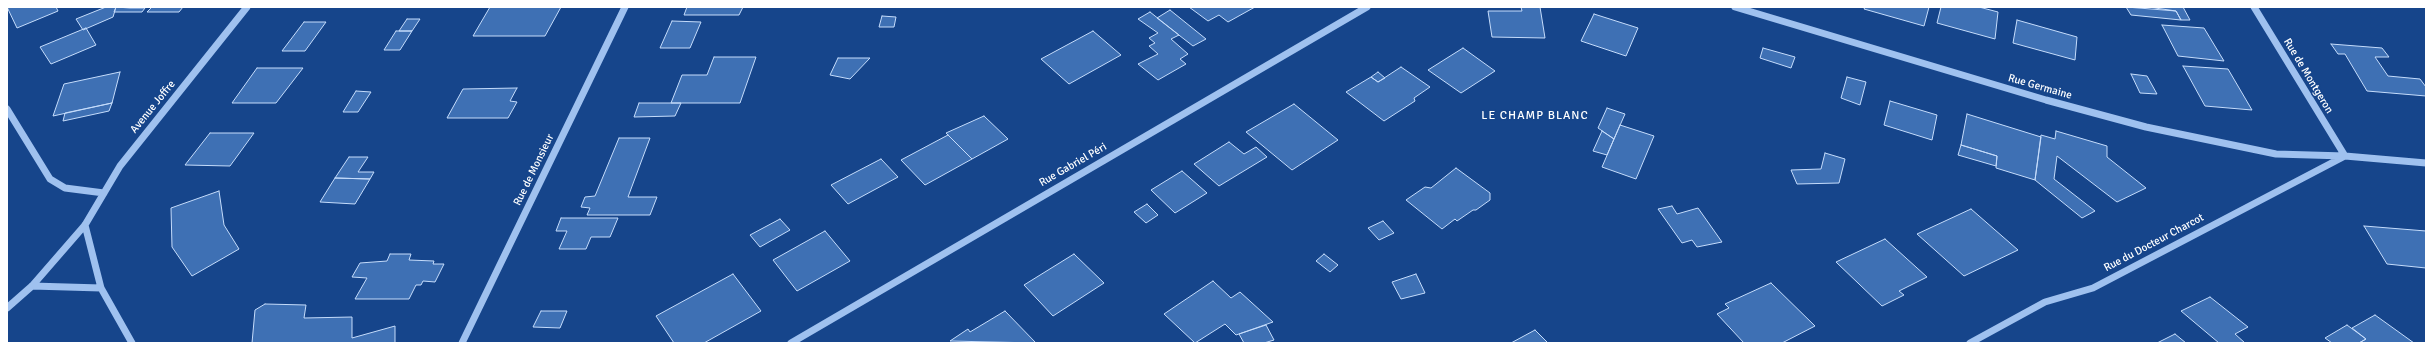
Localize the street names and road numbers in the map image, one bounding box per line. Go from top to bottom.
street label: Rue de Montgeron [2280,36,2336,116]
street label: Rue Germaine [2007,72,2073,102]
street label: Avenue Joffre [128,78,178,136]
street label: Rue de Monsieur [511,132,557,208]
street label: Rue Gabriel Péri [1037,140,1109,190]
street label: Rue du Docteur Charcot [2102,211,2206,275]

